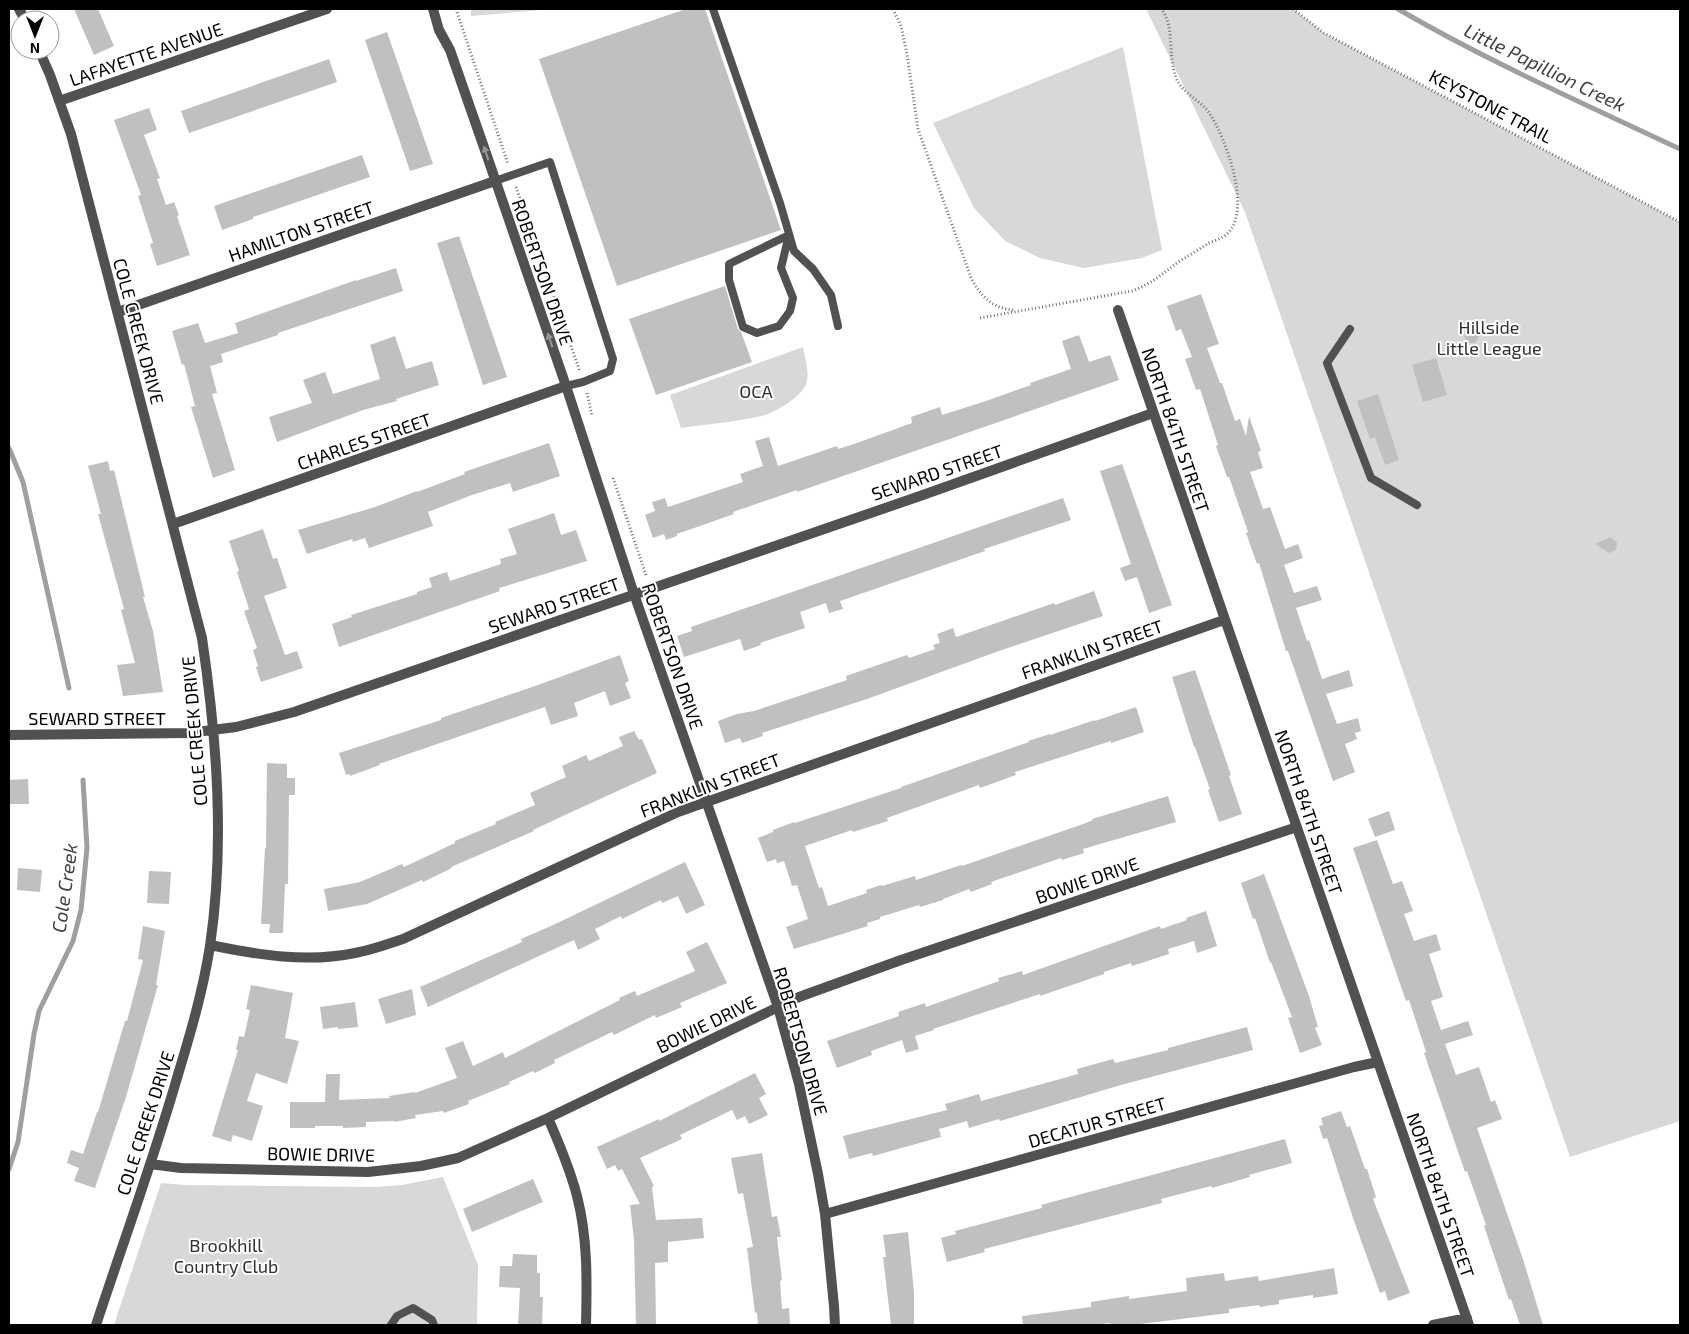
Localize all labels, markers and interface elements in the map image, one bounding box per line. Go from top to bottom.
north arrow [10,10,60,60]
street label: LAFAYETTE AVENUE [66,17,226,91]
water label: Little Papillion Creek [1461,18,1629,116]
text: N [30,40,40,57]
street label: KEYSTONE TRAIL [1426,64,1556,148]
one-way arrow [482,146,489,161]
street label: HAMILTON STREET [225,196,377,266]
street label: ROBERTSON DRIVE [508,196,578,348]
street label: COLE CREEK DRIVE [109,256,169,406]
park label: Hillside Little League [1436,316,1542,359]
one-way arrow [546,332,554,347]
street label: NORTH 84TH STREET [1137,345,1215,516]
park label: OCA [739,380,774,402]
street label: CHARLES STREET [294,408,434,474]
street label: SEWARD STREET [868,439,1006,505]
street label: SEWARD STREET [485,572,623,638]
street label: ROBERTSON DRIVE [638,580,708,732]
street label: FRANKLIN STREET [1018,614,1166,684]
street label: COLE CREEK DRIVE [176,655,212,807]
street label: SEWARD STREET [28,707,166,729]
street label: NORTH 84TH STREET [1270,727,1348,898]
street label: FRANKLIN STREET [637,748,784,822]
water label: Cole Creek [46,842,82,934]
street label: BOWIE DRIVE [1032,852,1142,908]
street label: ROBERTSON DRIVE [769,964,833,1118]
street label: BOWIE DRIVE [653,990,759,1058]
street label: COLE CREEK DRIVE [111,1048,179,1198]
street label: DECATUR STREET [1026,1092,1169,1152]
street label: NORTH 84TH STREET [1402,1110,1480,1281]
street label: BOWIE DRIVE [267,1142,375,1166]
park label: Brookhill Country Club [174,1234,278,1277]

